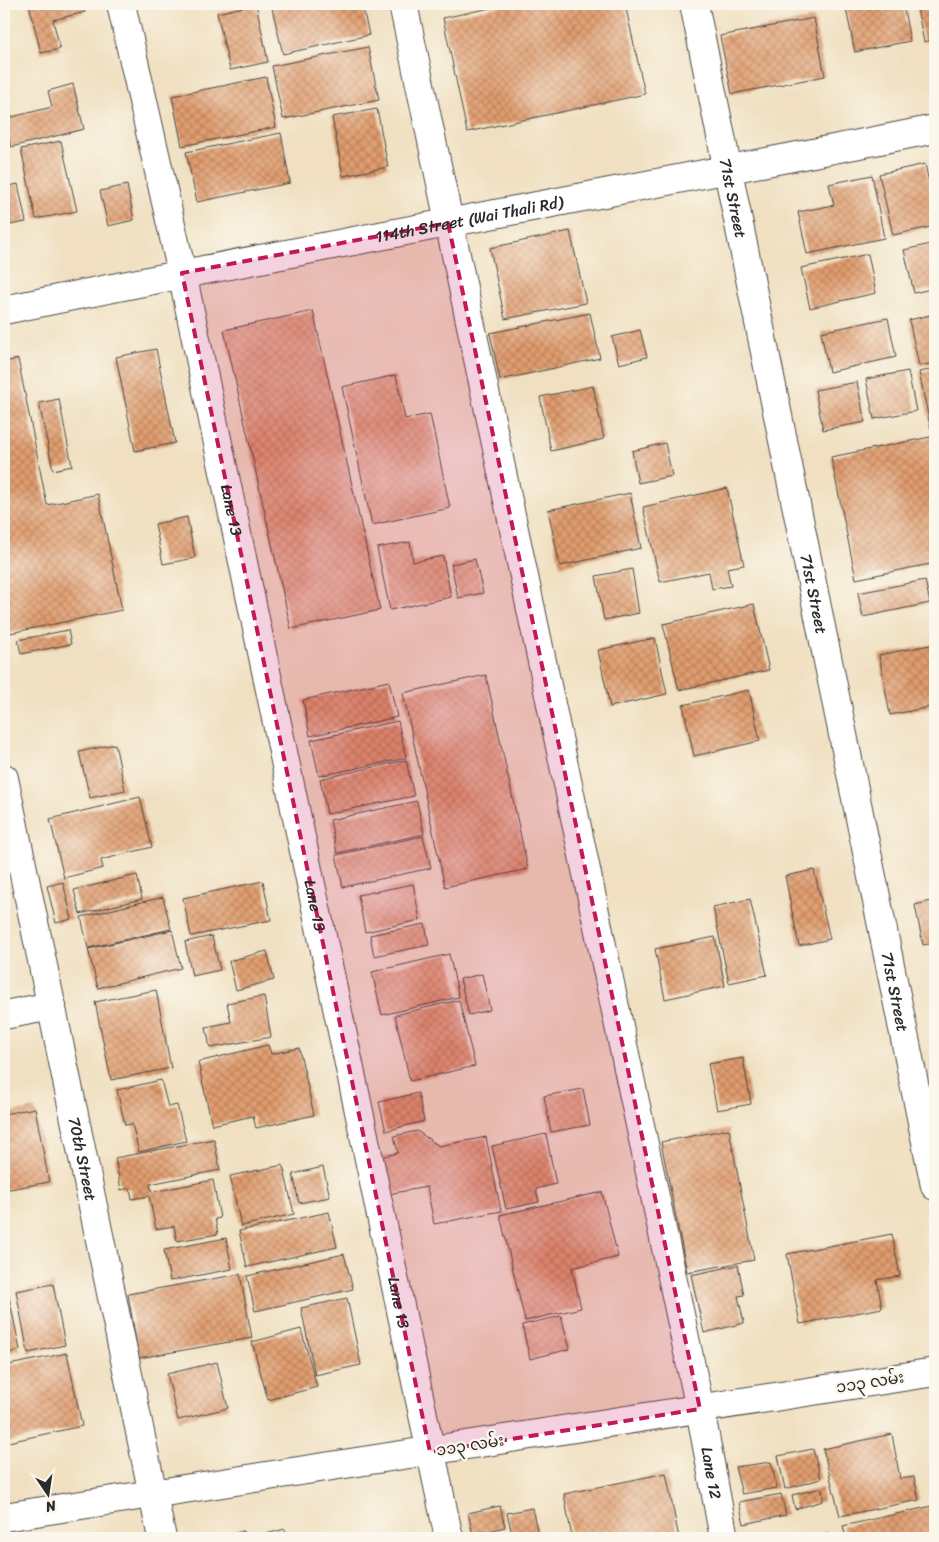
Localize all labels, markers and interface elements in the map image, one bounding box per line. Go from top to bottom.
street label: 71st Street [711,155,756,241]
street label: 114th Street (Wai Thali Rd) [373,187,567,251]
street label: Lane 13 [212,481,252,539]
street label: 71st Street [792,551,837,636]
street label: Lane 13 [296,877,335,934]
street label: 71st Street [873,949,918,1034]
street label: 70th Street [60,1114,106,1204]
street label: Lane 13 [380,1274,419,1331]
street label: ၁၁၃ လမ်း [834,1362,906,1402]
street label: ၁၁၃ လမ်း [434,1425,506,1465]
street label: Lane 12 [693,1444,731,1501]
north arrow [22,1470,72,1520]
text: N [43,1493,59,1520]

